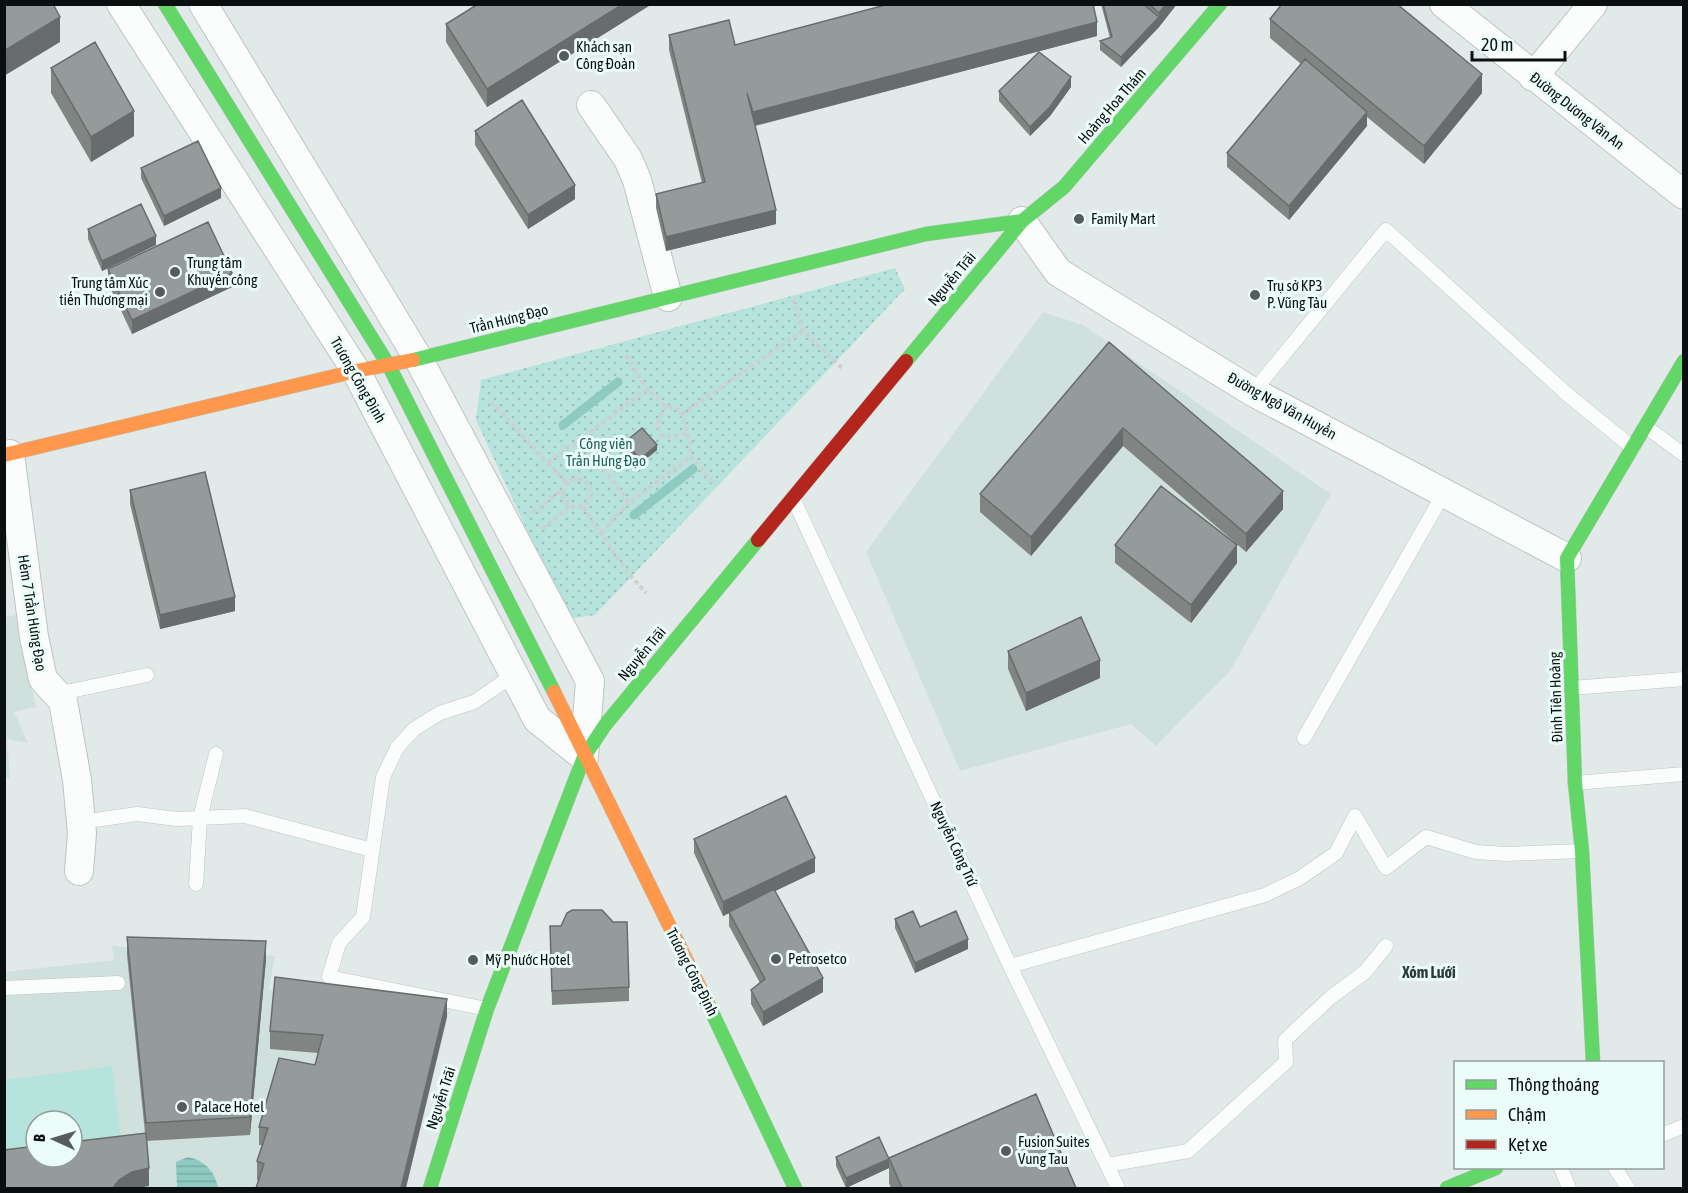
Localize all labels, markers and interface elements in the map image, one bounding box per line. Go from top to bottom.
scale bar [1472,24,1565,62]
text: 20 m [1481,34,1513,55]
place label: Khách sạn Công Đoàn [576,38,635,72]
marker: Khách sạn Công Đoàn [557,49,571,63]
street label: Hoàng Hoa Thám [1074,64,1149,147]
street label: Đường Dương Văn An [1527,69,1628,153]
place label: Family Mart [1091,210,1156,227]
marker: Family Mart [1072,212,1086,226]
street label: Nguyễn Trãi [924,248,979,309]
place label: Trung tâm Khuyến công [187,254,258,288]
marker: Trung tâm Khuyến công [168,265,182,279]
place label: Trung tâm Xúc tiến Thương mại [59,274,148,308]
place label: Trụ sở KP3 P. Vũng Tàu [1267,277,1327,311]
marker: Trung tâm Xúc tiến Thương mại [153,285,167,299]
marker: Trụ sở KP3 P. Vũng Tàu [1248,288,1262,302]
street label: Trần Hưng Đạo [468,301,550,336]
street label: Trương Công Định [327,334,390,426]
street label: Đường Ngô Văn Huyền [1225,369,1340,443]
park label: Công viên Trần Hưng Đạo [566,435,646,469]
street label: Hẻm 7 Trần Hưng Đạo [15,553,50,672]
street label: Nguyễn Trãi [614,623,669,684]
street label: Đinh Tiên Hoàng [1545,651,1566,743]
street label: Nguyễn Công Trứ [927,799,982,890]
street label: Trương Công Định [663,925,722,1018]
place label: Petrosetco [788,950,847,967]
place label: Mỹ Phước Hotel [485,951,571,968]
marker: Petrosetco [769,952,783,966]
marker: Mỹ Phước Hotel [466,953,480,967]
district label: Xóm Lưới [1401,963,1456,981]
legend [1454,1061,1664,1169]
street label: Nguyễn Trãi [422,1064,459,1131]
text: Thông thoáng [1508,1074,1599,1095]
place label: Palace Hotel [194,1098,264,1115]
marker: Palace Hotel [175,1100,189,1114]
text: Chậm [1508,1104,1546,1125]
north arrow [24,1109,84,1169]
text: B [30,1133,48,1142]
place label: Fusion Suites Vung Tau [1018,1133,1090,1167]
text: Kẹt xe [1508,1134,1548,1155]
marker: Fusion Suites Vung Tau [999,1144,1013,1158]

